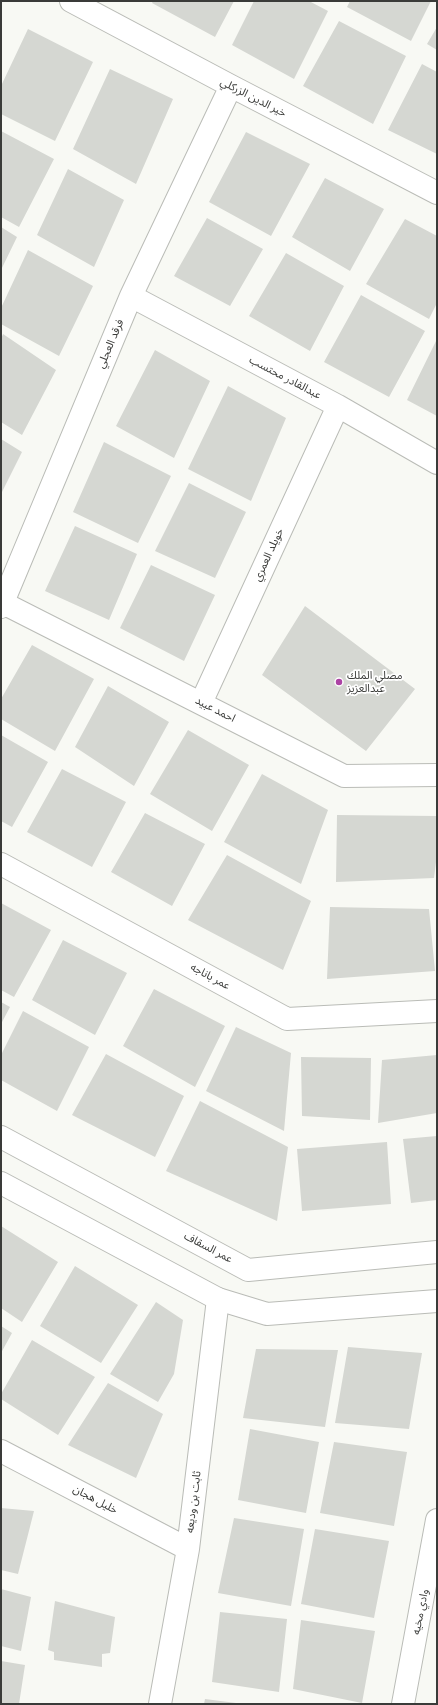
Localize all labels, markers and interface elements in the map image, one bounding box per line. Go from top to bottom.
street label: خير الدين الزركلي [218,76,288,120]
street label: فرقد العجلي [95,317,127,371]
street label: عبدالقادر محتسب [247,353,323,403]
street label: خويلد العمري [251,526,287,584]
place label: مصلي الملك عبدالعزيز [347,669,403,695]
marker: مصلي الملك عبدالعزيز [334,677,344,687]
street label: احمد عبيد [193,694,237,726]
street label: عمر باناجه [188,961,232,993]
street label: عمر السقاف [181,1230,235,1266]
street label: ثابت بن وديعه [184,1470,204,1534]
street label: خليل هجان [70,1483,120,1517]
street label: وادي مخيه [410,1588,432,1636]

